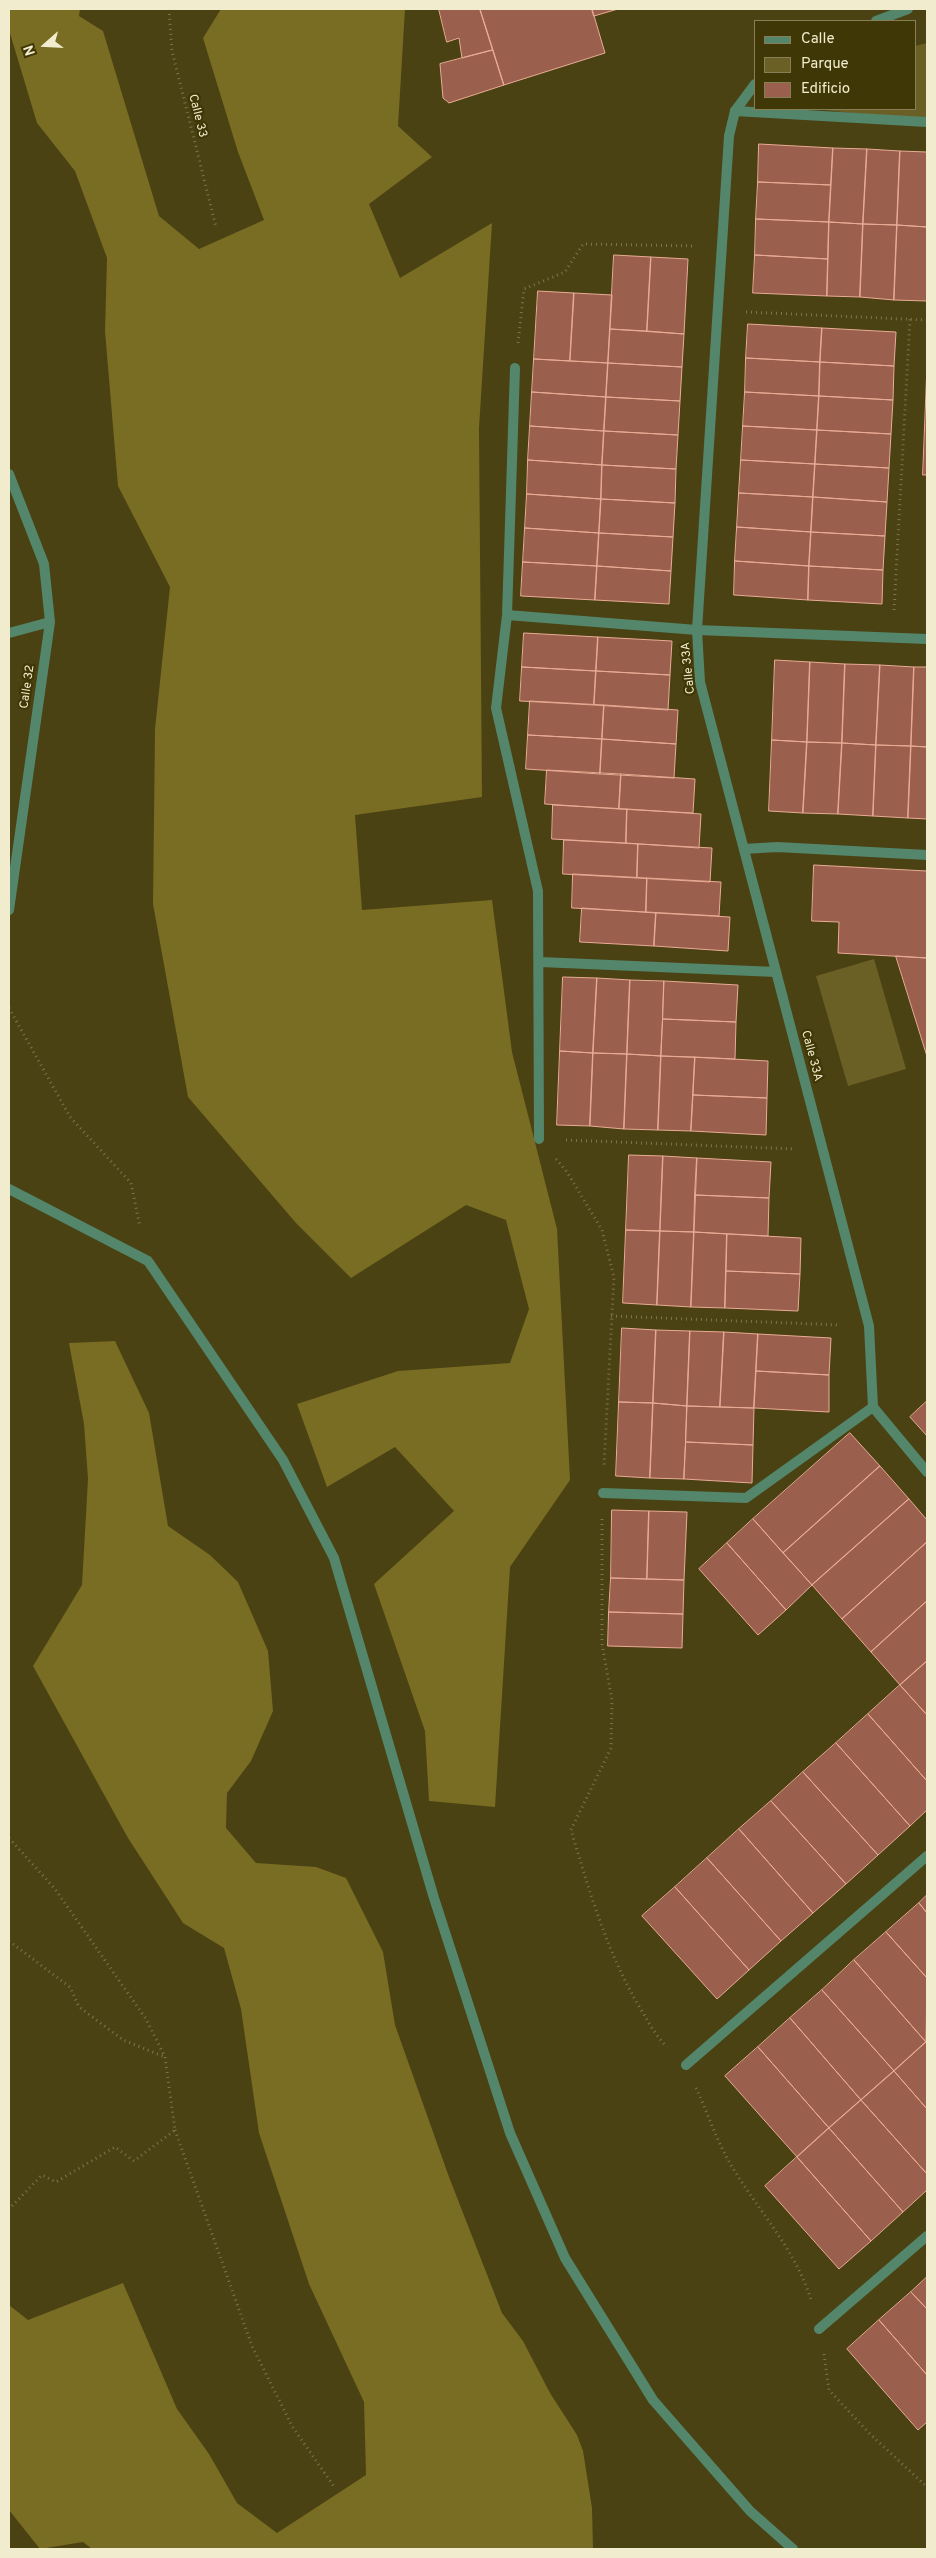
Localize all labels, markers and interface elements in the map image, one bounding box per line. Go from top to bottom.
north arrow [20,20,70,70]
legend [754,20,916,110]
text: Calle [801,30,835,49]
text: N [21,43,40,58]
text: Parque [801,55,849,74]
text: Edificio [801,80,850,99]
street label: Calle 33 [185,93,209,139]
street label: Calle 33A [679,641,699,695]
street label: Calle 32 [18,664,38,710]
street label: Calle 33A [797,1029,825,1083]

